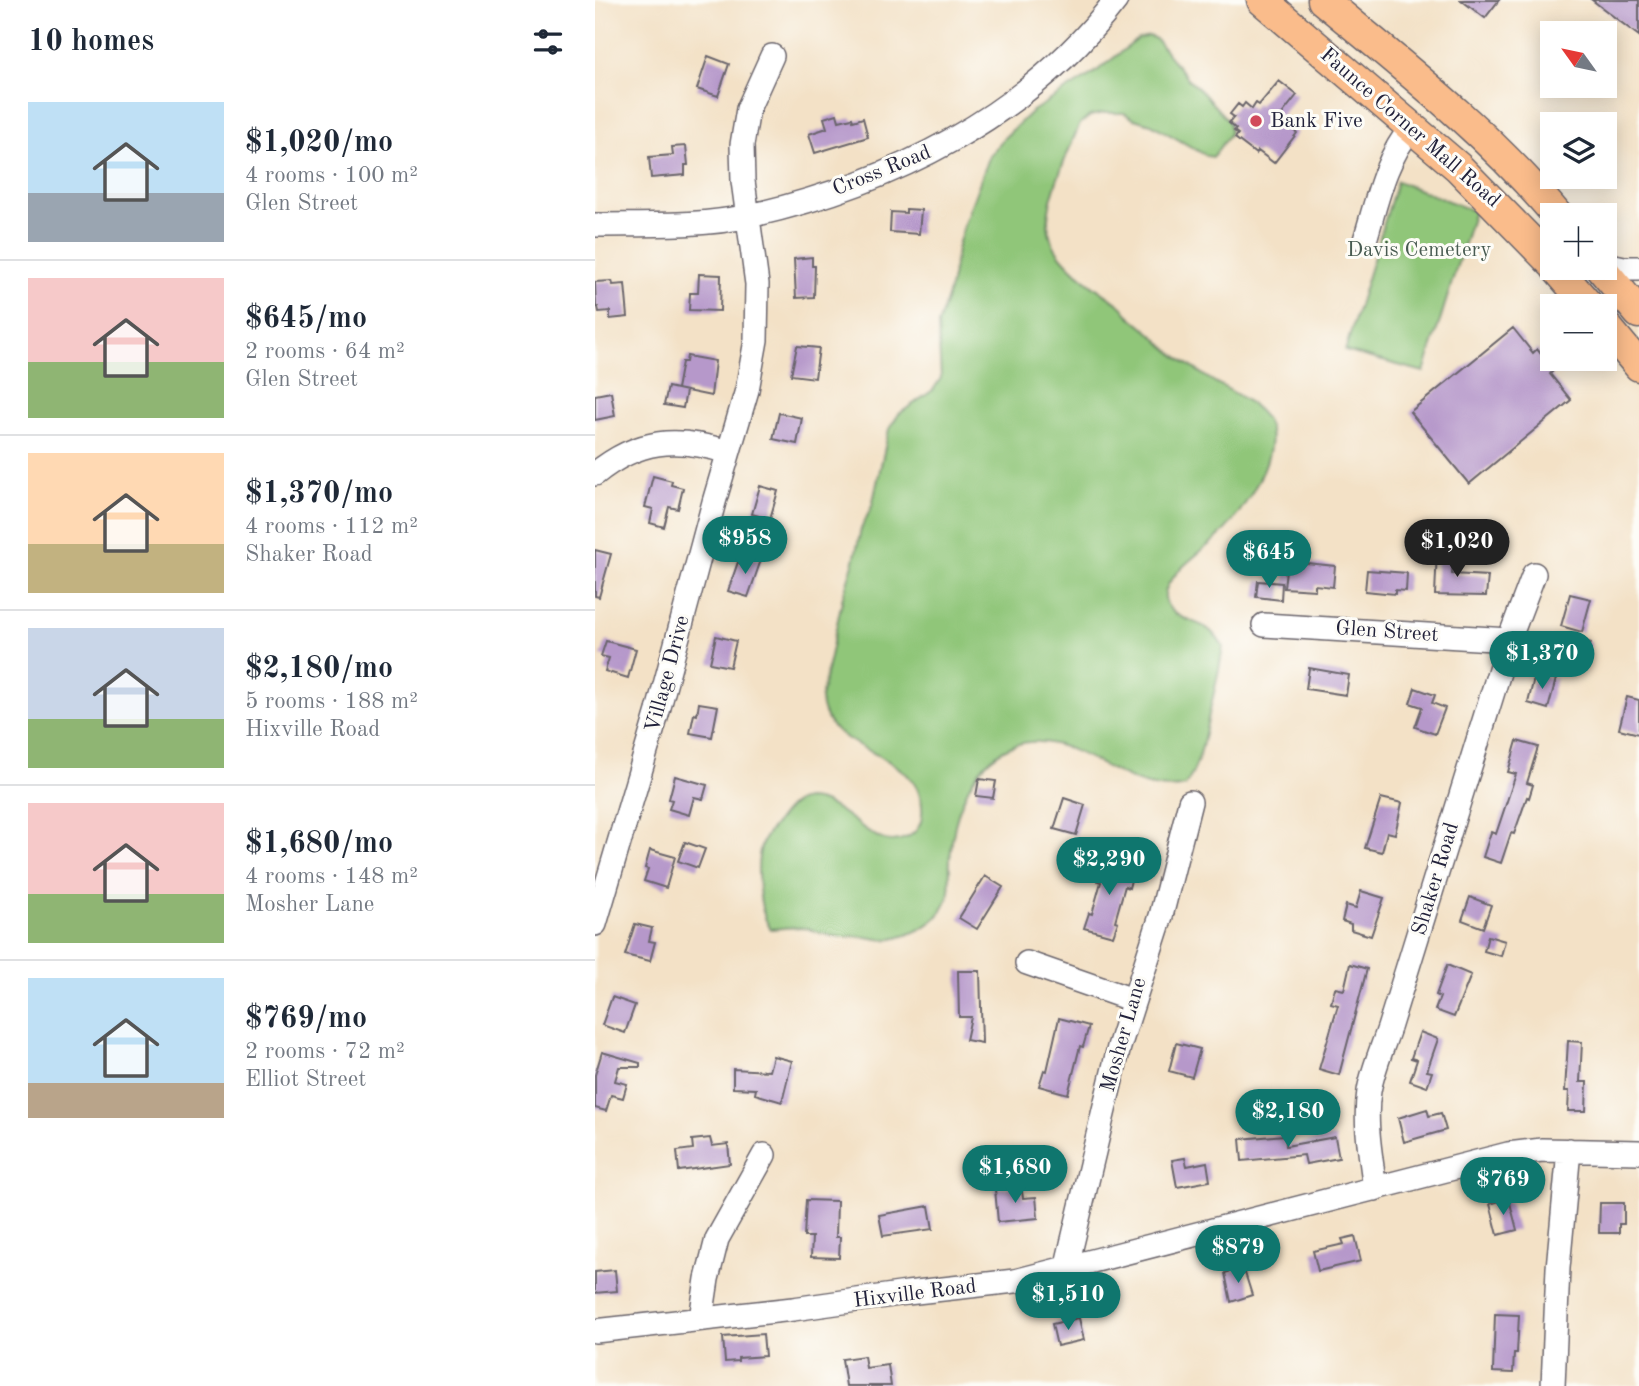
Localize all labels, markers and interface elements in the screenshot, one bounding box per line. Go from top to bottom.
north arrow [1540,21,1617,98]
map controls [1540,21,1617,371]
icon: filters [529,23,567,61]
text: 10 homes [28,27,154,57]
street label: Faunce Corner Mall Road [1316,44,1504,212]
place label: Bank Five [1270,111,1363,132]
button: layers [1540,112,1617,189]
marker: Bank Five [1248,113,1264,129]
text: $1,020/mo [245,128,393,158]
icon: home [84,130,168,214]
street label: Cross Road [830,142,934,200]
text: 4 rooms · 100 m² [245,164,418,187]
text: Glen Street [245,192,358,215]
button: + [1540,203,1617,280]
park label: Davis Cemetery [1347,240,1491,261]
button: − [1540,294,1617,371]
text: $645/mo [245,304,367,334]
icon: home [84,306,168,390]
text: 2 rooms · 64 m² [245,340,405,363]
text: Glen Street [245,368,358,391]
text: $1,370/mo [245,479,393,509]
icon: home [84,481,168,565]
text: 4 rooms · 112 m² [245,515,418,538]
pin: $958 [704,516,786,576]
pin: $1,020 [1400,520,1514,579]
text: $958 [718,527,772,550]
pin: $645 [1228,530,1310,590]
text: $1,020 [1420,530,1494,553]
text: $645 [1242,541,1296,564]
text: Shaker Road [245,543,373,566]
street label: Village Drive [642,613,694,735]
street label: Glen Street [1335,618,1439,646]
pin: $1,370 [1485,632,1599,691]
text: $1,370 [1505,642,1579,665]
text: $2,180/mo [245,654,393,684]
icon: home [84,656,168,740]
text: 5 rooms · 188 m² [245,690,418,713]
text: Hixville Road [245,718,380,741]
street label: Shaker Road [1409,820,1463,938]
text: $1,680/mo [245,829,393,859]
icon: home [84,831,168,915]
pin: $2,290 [1052,838,1166,897]
text: $2,290 [1072,848,1146,871]
text: 4 rooms · 148 m² [245,865,418,888]
text: Mosher Lane [245,893,374,916]
street label: Mosher Lane [1098,975,1150,1095]
text: $769/mo [245,1004,367,1034]
icon: home [84,1006,168,1090]
text: 2 rooms · 72 m² [245,1040,405,1063]
text: Elliot Street [245,1068,366,1091]
pin: $2,180 [1231,1090,1345,1149]
text: $2,180 [1251,1100,1325,1123]
pin: $1,680 [958,1146,1072,1205]
text: $1,680 [978,1156,1052,1179]
pin: $769 [1462,1158,1544,1217]
text: $769 [1476,1168,1530,1191]
pin: $879 [1197,1226,1279,1285]
text: $879 [1211,1236,1265,1259]
pin: $1,510 [1011,1272,1125,1332]
street label: Hixville Road [852,1276,978,1312]
text: $1,510 [1031,1283,1105,1306]

